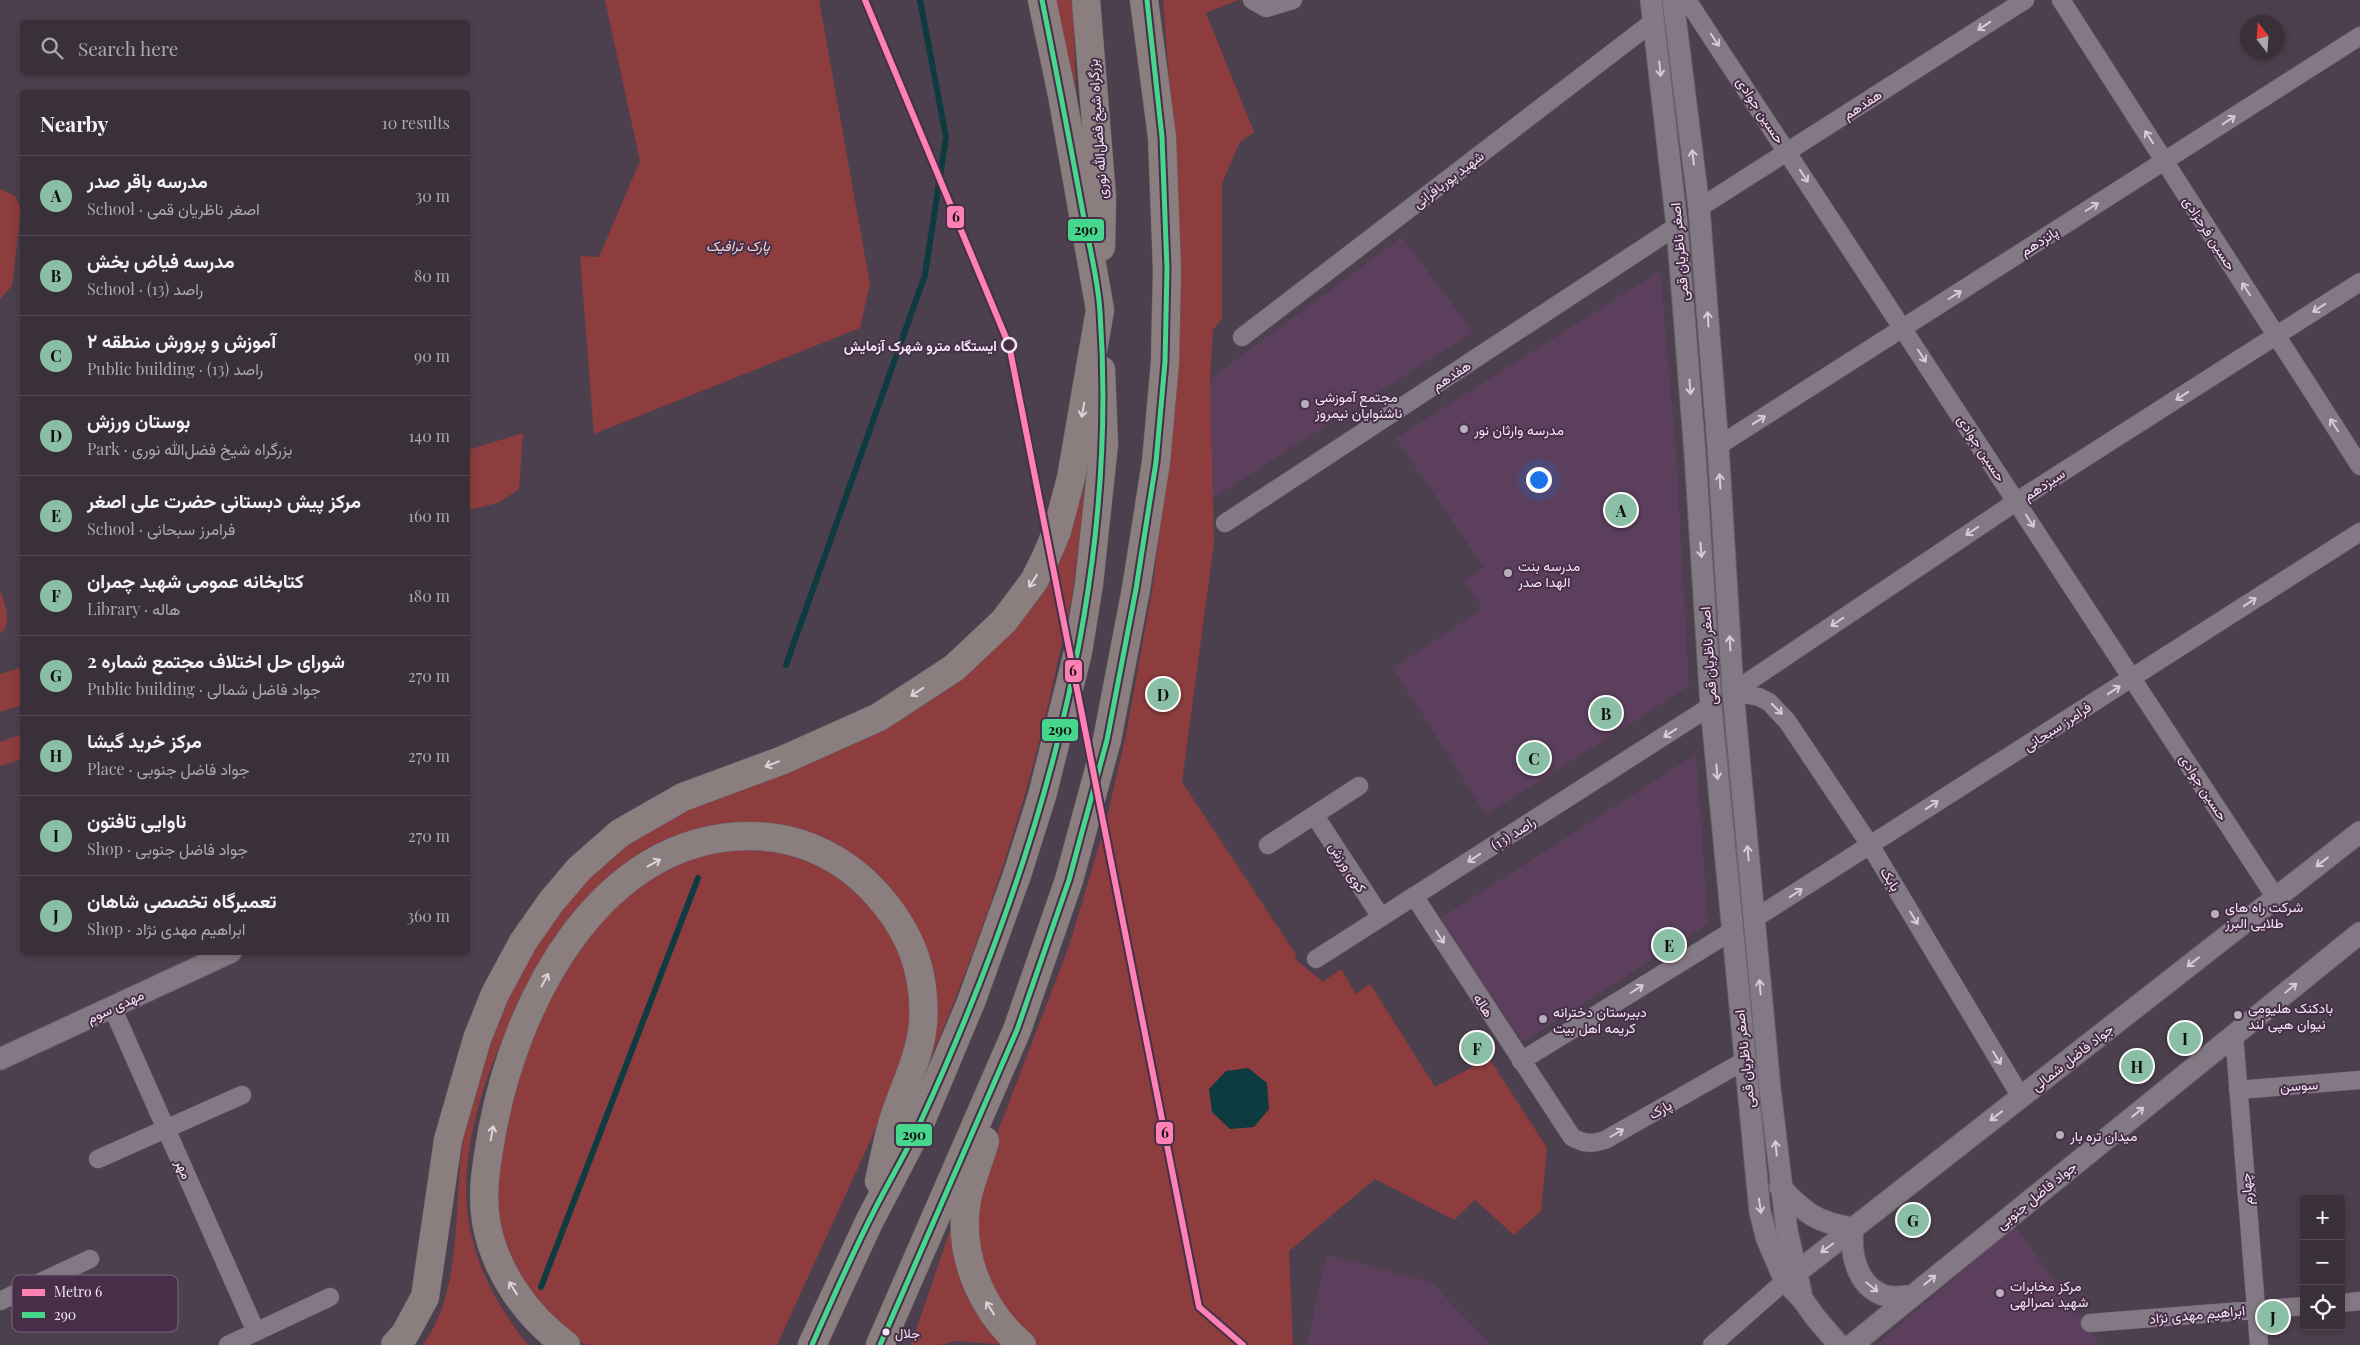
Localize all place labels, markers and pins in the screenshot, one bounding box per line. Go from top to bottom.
place label: ایستگاه مترو شهرک آزمایش [844,336,997,355]
marker: ایستگاه مترو شهرک آزمایش [1001,337,1017,353]
place label: مجتمع آموزشی ناشنوایان نیمروز [1314,387,1402,422]
marker: مجتمع آموزشی ناشنوایان نیمروز [1299,398,1311,410]
place label: مدرسه وارثان نور [1473,420,1564,439]
marker: مدرسه وارثان نور [1458,423,1470,435]
pin: A [1605,491,1637,529]
place label: مدرسه بنت الهدا صدر [1517,556,1580,591]
marker: مدرسه بنت الهدا صدر [1502,567,1514,579]
pin: D [1147,675,1179,713]
pin: B [1590,694,1622,732]
pin: C [1518,739,1550,777]
place label: شرکت راه های طلایی البرز [2224,897,2303,932]
marker: شرکت راه های طلایی البرز [2209,908,2221,920]
pin: E [1653,926,1685,964]
place label: بادکنک هلیومی نیوان هپی لند [2248,998,2333,1034]
place label: دبیرستان دخترانه کریمه اهل بیت [1553,1002,1647,1037]
marker: بادکنک هلیومی نیوان هپی لند [2232,1009,2244,1021]
marker: دبیرستان دخترانه کریمه اهل بیت [1537,1013,1549,1025]
pin: I [2169,1019,2201,1057]
pin: F [1461,1029,1493,1067]
pin: H [2121,1047,2153,1085]
place label: میدان تره بار [2069,1126,2137,1145]
marker: میدان تره بار [2054,1129,2066,1141]
pin: G [1897,1201,1929,1239]
place label: مرکز مخابرات شهید نصرالهی [2010,1276,2088,1311]
marker: مرکز مخابرات شهید نصرالهی [1994,1287,2006,1299]
pin: J [2257,1298,2289,1336]
place label: جلال [895,1324,920,1342]
marker: جلال [881,1327,891,1337]

